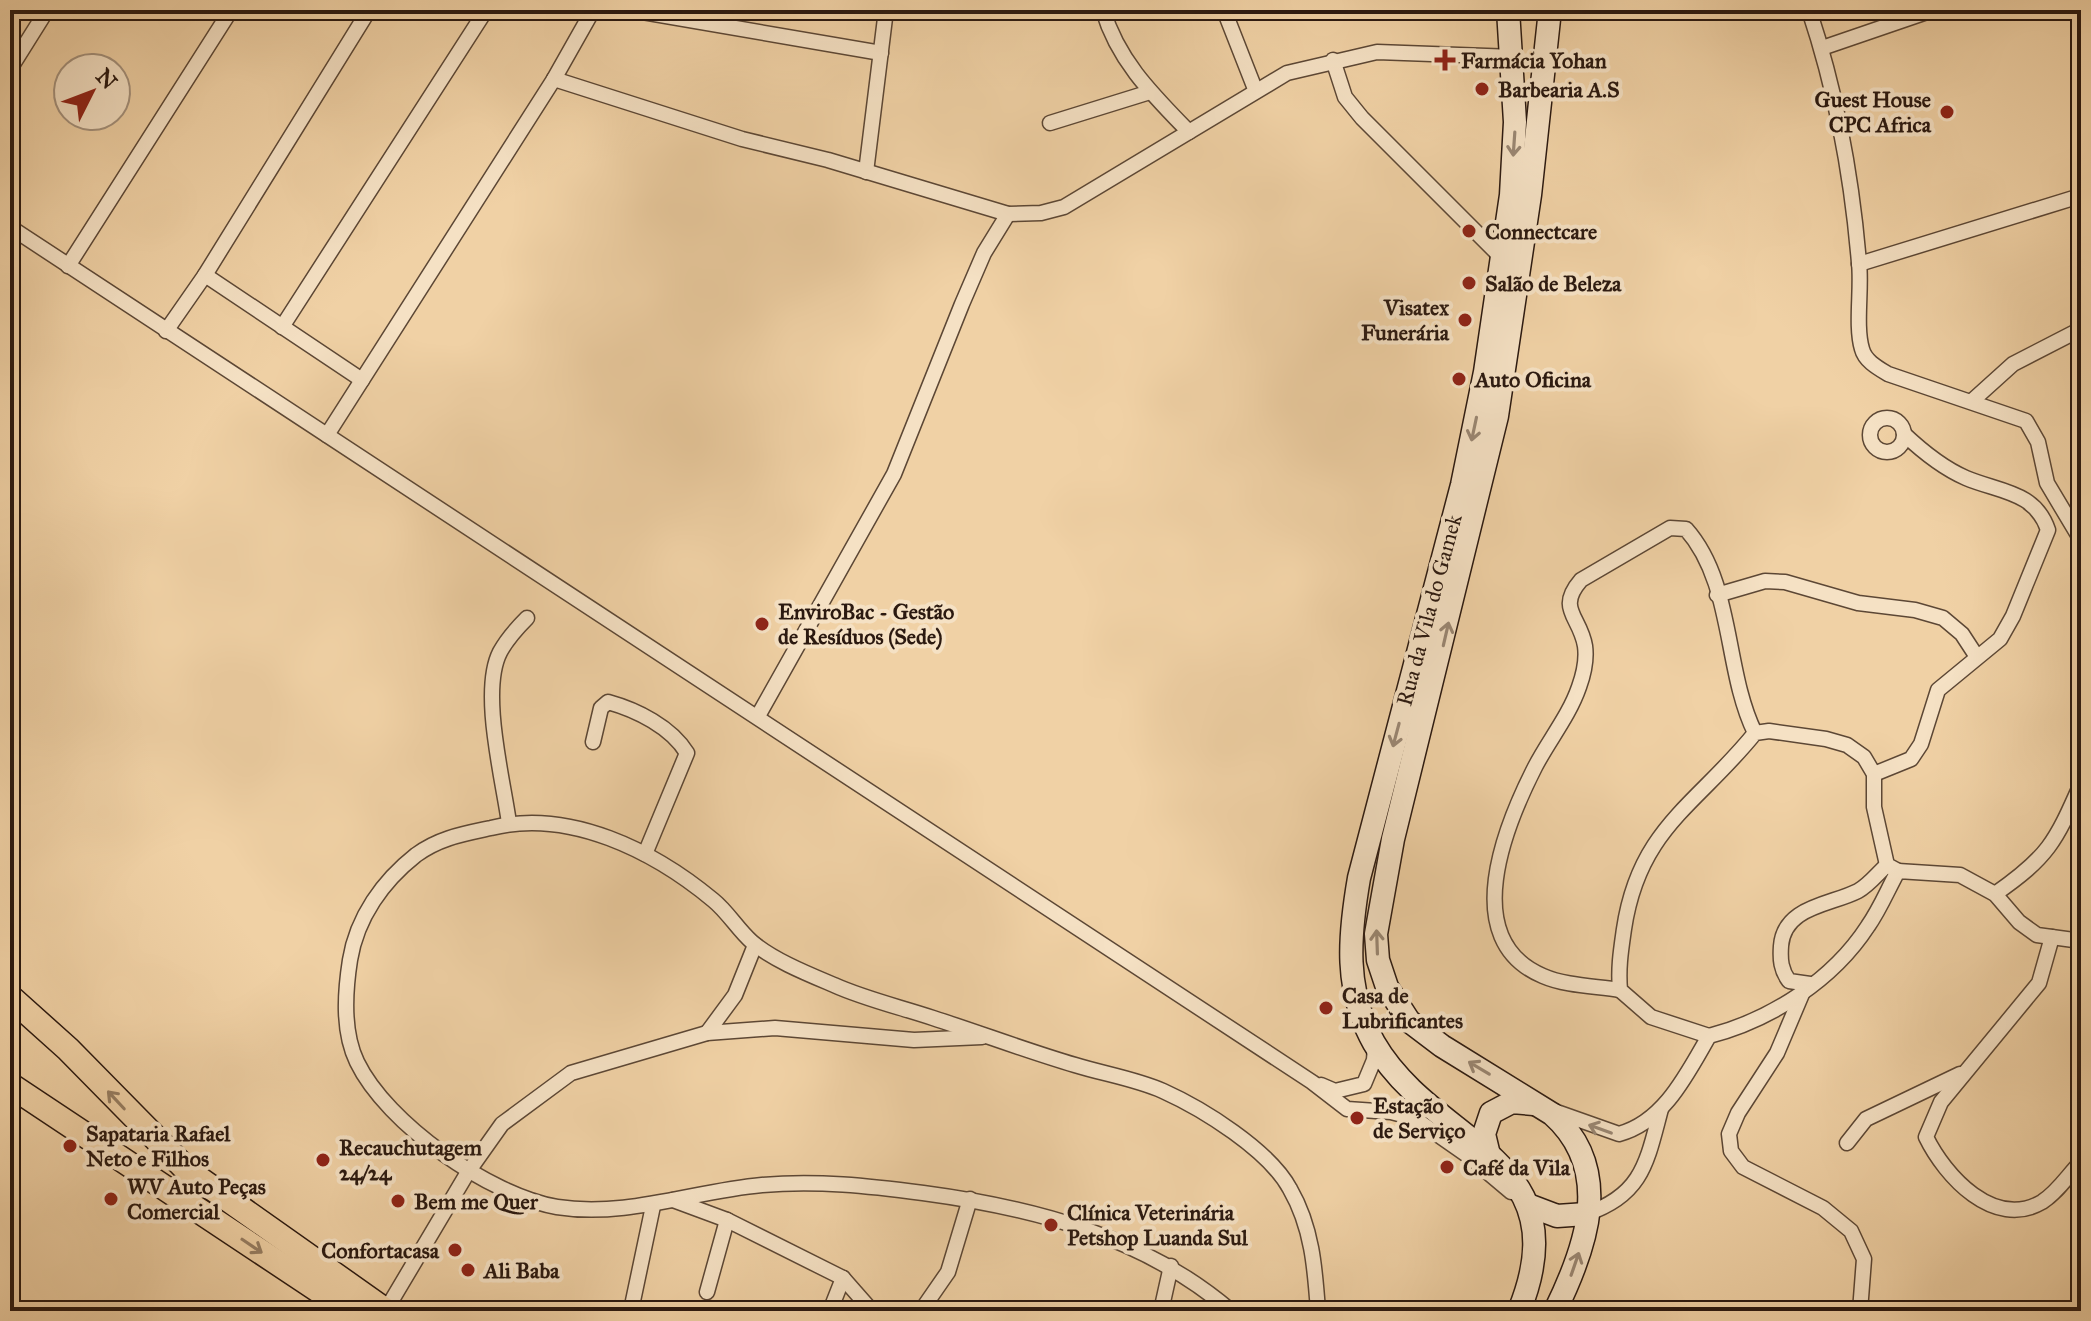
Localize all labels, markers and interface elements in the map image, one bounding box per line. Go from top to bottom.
place label: Farmácia Yohan [1461,47,1607,74]
marker: Farmácia Yohan [1436,51,1454,69]
north arrow [52,52,132,132]
text: N [90,63,123,95]
place label: Barbearia A.S [1498,76,1620,103]
marker: Barbearia A.S [1473,80,1491,98]
place label: Guest House CPC Africa [1815,86,1932,138]
marker: Guest House CPC Africa [1938,103,1956,121]
one-way arrow [1506,130,1521,157]
place label: Connectcare [1485,218,1597,245]
marker: Connectcare [1460,222,1478,240]
place label: Salão de Beleza [1485,270,1622,297]
marker: Salão de Beleza [1460,274,1478,292]
place label: Visatex Funerária [1361,294,1450,346]
marker: Visatex Funerária [1456,311,1474,329]
place label: Auto Oficina [1473,366,1592,393]
marker: Auto Oficina [1450,370,1468,388]
one-way arrow [1466,415,1481,441]
street label: Rua da Vila do Gamek [1390,510,1468,709]
place label: EnviroBac - Gestão de Resíduos (Sede) [778,598,954,650]
marker: EnviroBac - Gestão de Resíduos (Sede) [753,615,771,633]
one-way arrow [1440,622,1455,648]
one-way arrow [1387,721,1402,747]
one-way arrow [1370,929,1385,956]
place label: Casa de Lubrificantes [1342,982,1463,1034]
marker: Casa de Lubrificantes [1317,999,1335,1017]
one-way arrow [1468,1060,1491,1076]
one-way arrow [107,1090,126,1110]
place label: Estação de Serviço [1373,1092,1465,1144]
marker: Estação de Serviço [1348,1109,1366,1127]
place label: Sapataria Rafael Neto e Filhos [86,1120,231,1172]
one-way arrow [1588,1120,1613,1135]
place label: Recauchutagem 24/24 [339,1134,482,1186]
marker: Sapataria Rafael Neto e Filhos [61,1137,79,1155]
marker: Recauchutagem 24/24 [314,1151,332,1169]
place label: Café da Vila [1463,1154,1571,1181]
marker: Café da Vila [1438,1158,1456,1176]
place label: WV Auto Peças Comercial [127,1173,266,1225]
place label: Bem me Quer [414,1188,539,1215]
marker: WV Auto Peças Comercial [102,1190,120,1208]
marker: Bem me Quer [389,1192,407,1210]
place label: Clínica Veterinária Petshop Luanda Sul [1067,1199,1249,1251]
marker: Clínica Veterinária Petshop Luanda Sul [1042,1216,1060,1234]
place label: Confortacasa [321,1237,440,1264]
one-way arrow [241,1238,263,1254]
marker: Confortacasa [446,1241,464,1259]
one-way arrow [1569,1252,1584,1277]
place label: Ali Baba [482,1257,560,1284]
marker: Ali Baba [459,1261,477,1279]

